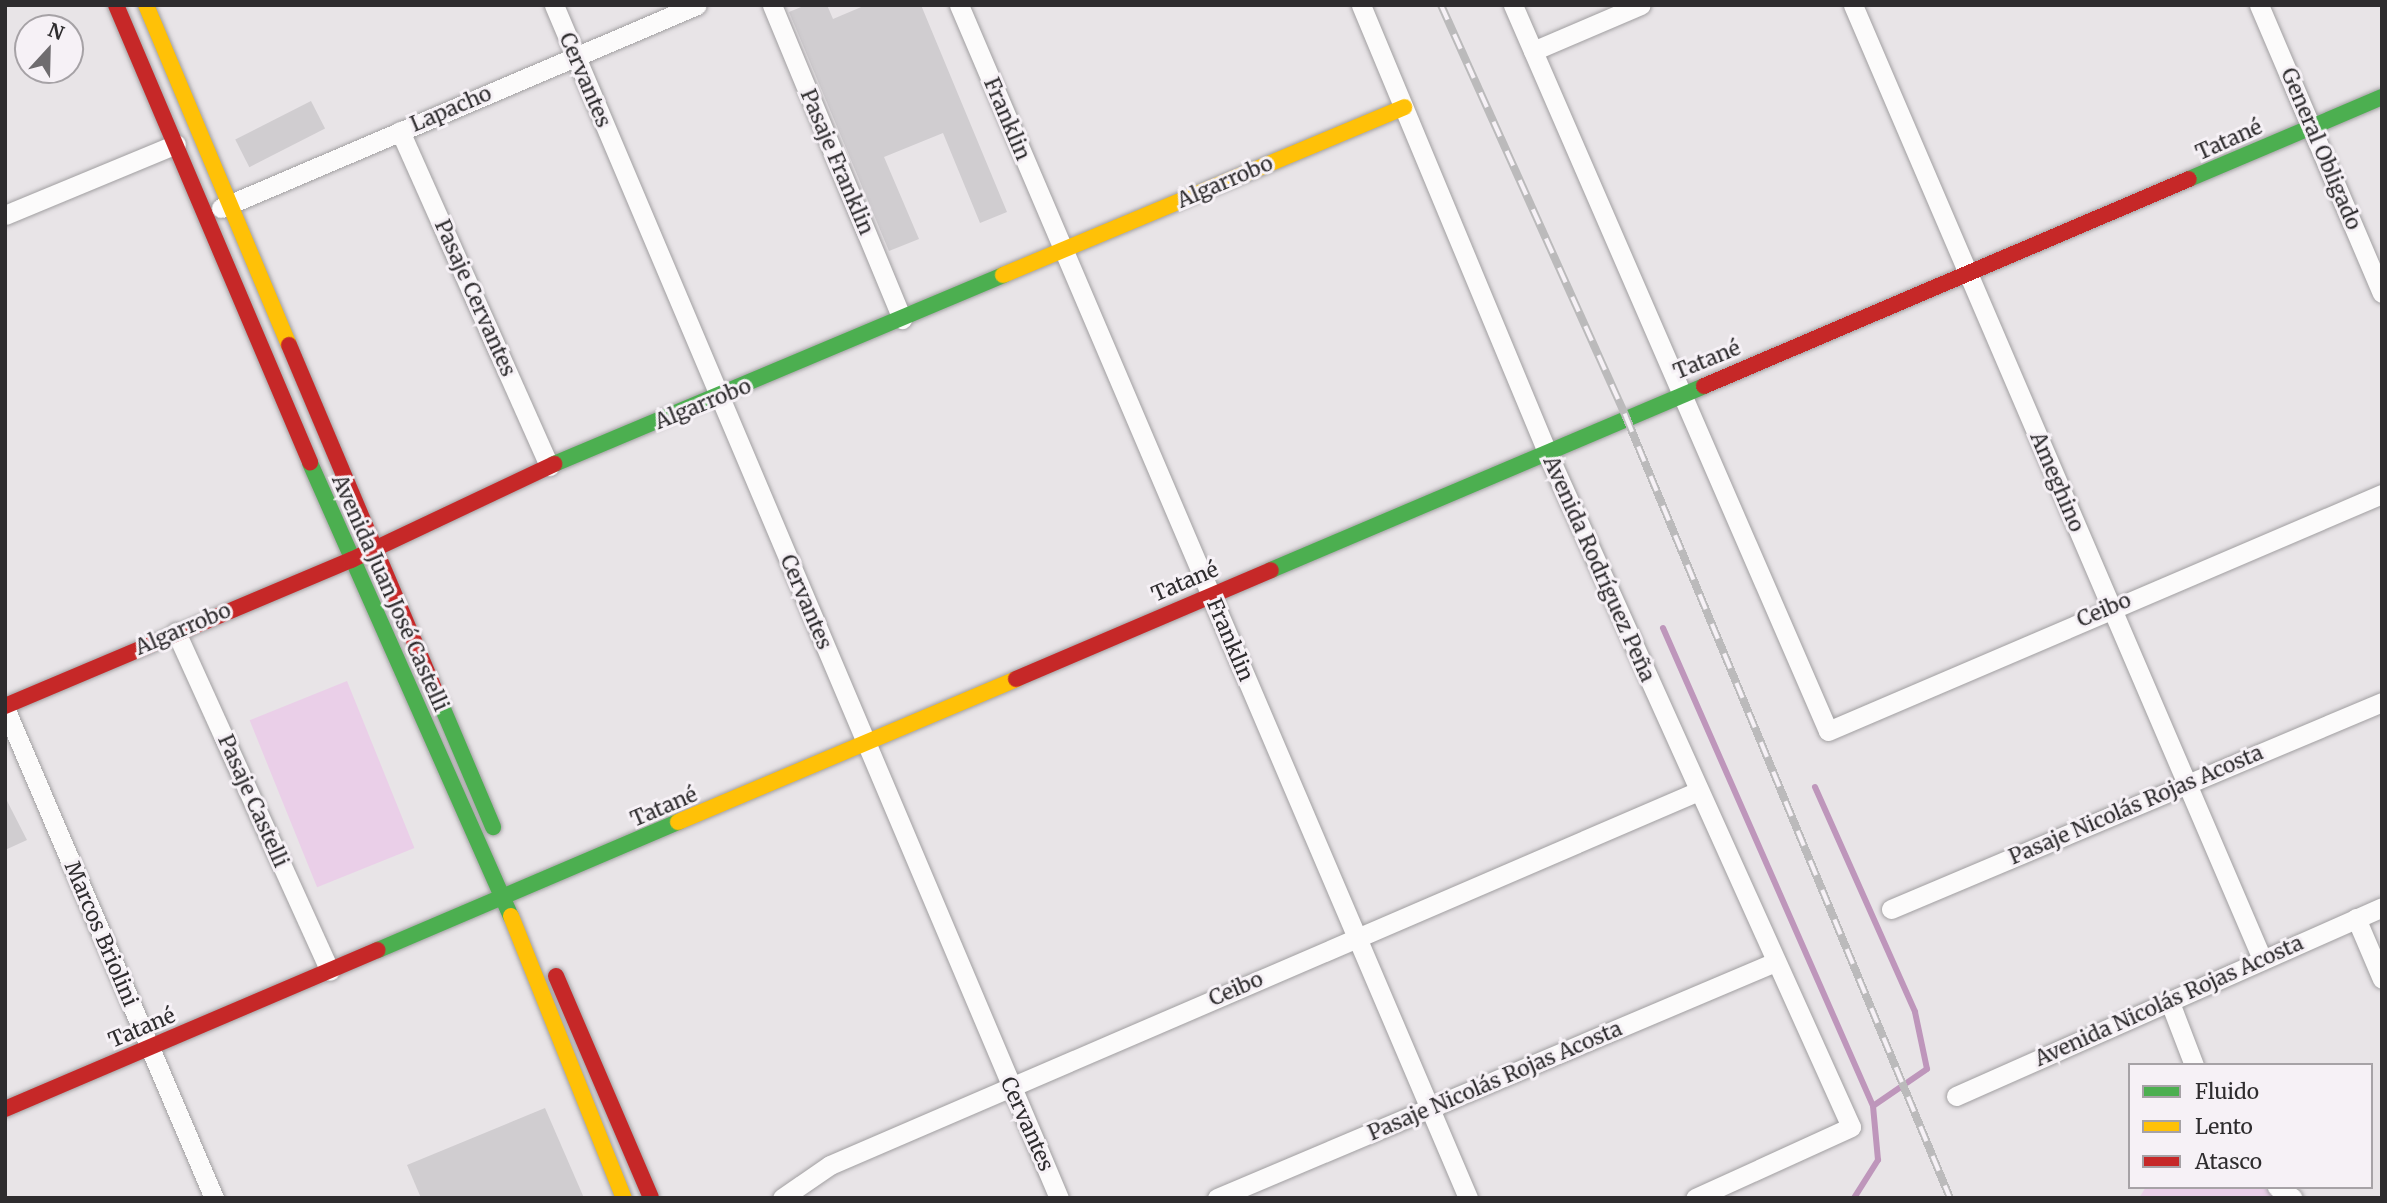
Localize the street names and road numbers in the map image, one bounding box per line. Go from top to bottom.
street label: Cervantes [554,29,616,131]
street label: General Obligado [2276,64,2366,234]
street label: Franklin [978,74,1036,164]
street label: Lapacho [407,81,495,137]
street label: Pasaje Franklin [795,85,879,239]
street label: Tatané [2192,114,2266,166]
street label: Algarrobo [1173,151,1277,213]
street label: Pasaje Cervantes [429,216,521,380]
street label: Tatané [1670,335,1744,385]
street label: Algarrobo [651,373,755,435]
street label: Ameghino [2025,428,2089,536]
street label: Avenida Rodríguez Peña [1538,452,1660,686]
street label: Avenida Juan José Castelli [326,471,454,715]
street label: Cervantes [775,551,837,653]
street label: Tatané [1148,557,1222,607]
street label: Ceibo [2073,587,2135,633]
street label: Franklin [1201,595,1259,685]
street label: Algarrobo [131,598,235,660]
street label: Pasaje Castelli [212,731,294,871]
street label: Pasaje Nicolás Rojas Acosta [2005,740,2267,870]
street label: Tatané [627,782,701,832]
street label: Marcos Briolini [59,858,143,1010]
street label: Avenida Nicolás Rojas Acosta [2031,930,2307,1072]
street label: Ceibo [1205,966,1267,1012]
street label: Tatané [105,1003,179,1053]
street label: Pasaje Nicolás Rojas Acosta [1364,1016,1626,1146]
street label: Cervantes [995,1073,1059,1175]

